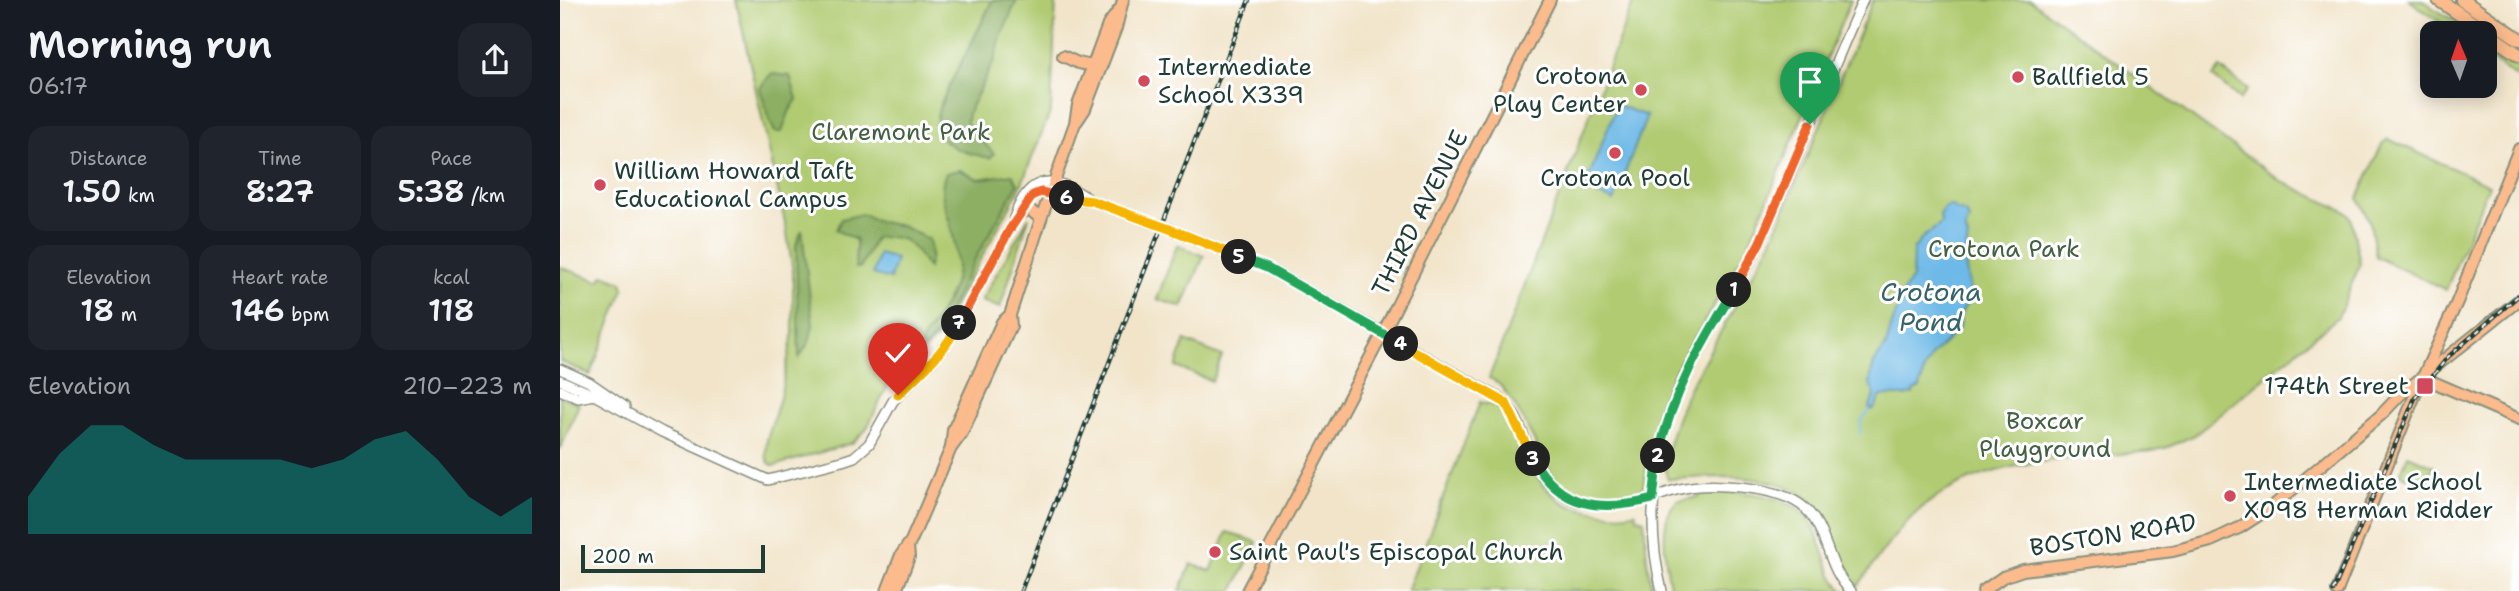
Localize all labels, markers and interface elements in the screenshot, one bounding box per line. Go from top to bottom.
text: Morning run [28,19,272,70]
north arrow [2420,21,2497,98]
map controls [2420,21,2497,98]
button: share [458,23,532,97]
place label: Intermediate School X339 [1158,51,1312,111]
pin [1780,52,1840,124]
place label: Crotona Play Center [1493,60,1627,120]
place label: Ballfield 5 [2032,61,2149,93]
icon: arrive [1791,63,1829,101]
marker: Ballfield 5 [2010,69,2026,85]
text: 06:17 [28,71,88,101]
marker: Intermediate School X339 [1136,73,1152,89]
marker: Crotona Play Center [1633,82,1649,98]
park label: Claremont Park [811,116,991,148]
street label: THIRD AVENUE [1364,125,1476,301]
marker: Crotona Pool [1607,145,1623,161]
text: Distance [70,146,148,171]
text: Time [258,146,302,171]
text: Pace [430,146,472,171]
place label: William Howard Taft Educational Campus [614,155,854,215]
place label: Crotona Pool [1540,162,1691,194]
text: 1.50 [62,171,122,212]
text: 8:27 [246,171,314,212]
text: 5:38 [397,171,465,212]
marker: William Howard Taft Educational Campus [592,177,608,193]
pin: 6 [1050,180,1084,216]
text: km [122,183,155,208]
text: /km [465,183,505,208]
text: 6 [1060,185,1073,210]
park label: Crotona Park [1928,233,2080,265]
pin: 5 [1222,240,1256,274]
text: 5 [1233,244,1244,269]
text: Elevation [66,265,151,290]
text: Heart rate [232,265,328,290]
text: kcal [433,265,470,290]
pin: 1 [1716,272,1752,308]
water label: Crotona Pond [1880,274,1982,339]
text: 1 [1729,277,1738,302]
text: 18 [80,290,114,331]
text: 146 [231,290,285,331]
text: 118 [428,290,475,331]
text: m [114,302,137,327]
text: bpm [285,302,329,327]
pin: 7 [942,306,976,340]
text: 7 [952,310,965,335]
pin [868,323,928,395]
pin: 4 [1384,326,1418,362]
text: 4 [1394,331,1407,356]
icon: check [879,334,917,372]
place label: 174th Street [2264,370,2409,402]
text: Elevation [28,371,131,401]
text: 210–223 m [402,371,532,401]
marker: 174th Street [2415,376,2435,396]
park label: Boxcar Playground [1979,405,2111,465]
pin: 2 [1640,438,1676,474]
pin: 3 [1516,442,1550,476]
text: 2 [1651,443,1664,468]
text: 3 [1526,446,1539,471]
place label: Intermediate School X098 Herman Ridder [2244,466,2493,526]
marker: Intermediate School X098 Herman Ridder [2222,488,2238,504]
street label: BOSTON ROAD [2028,506,2198,564]
place label: Saint Paul's Episcopal Church [1229,536,1563,568]
scale bar [581,542,765,574]
text: 200 m [592,544,654,569]
marker: Saint Paul's Episcopal Church [1207,544,1223,560]

